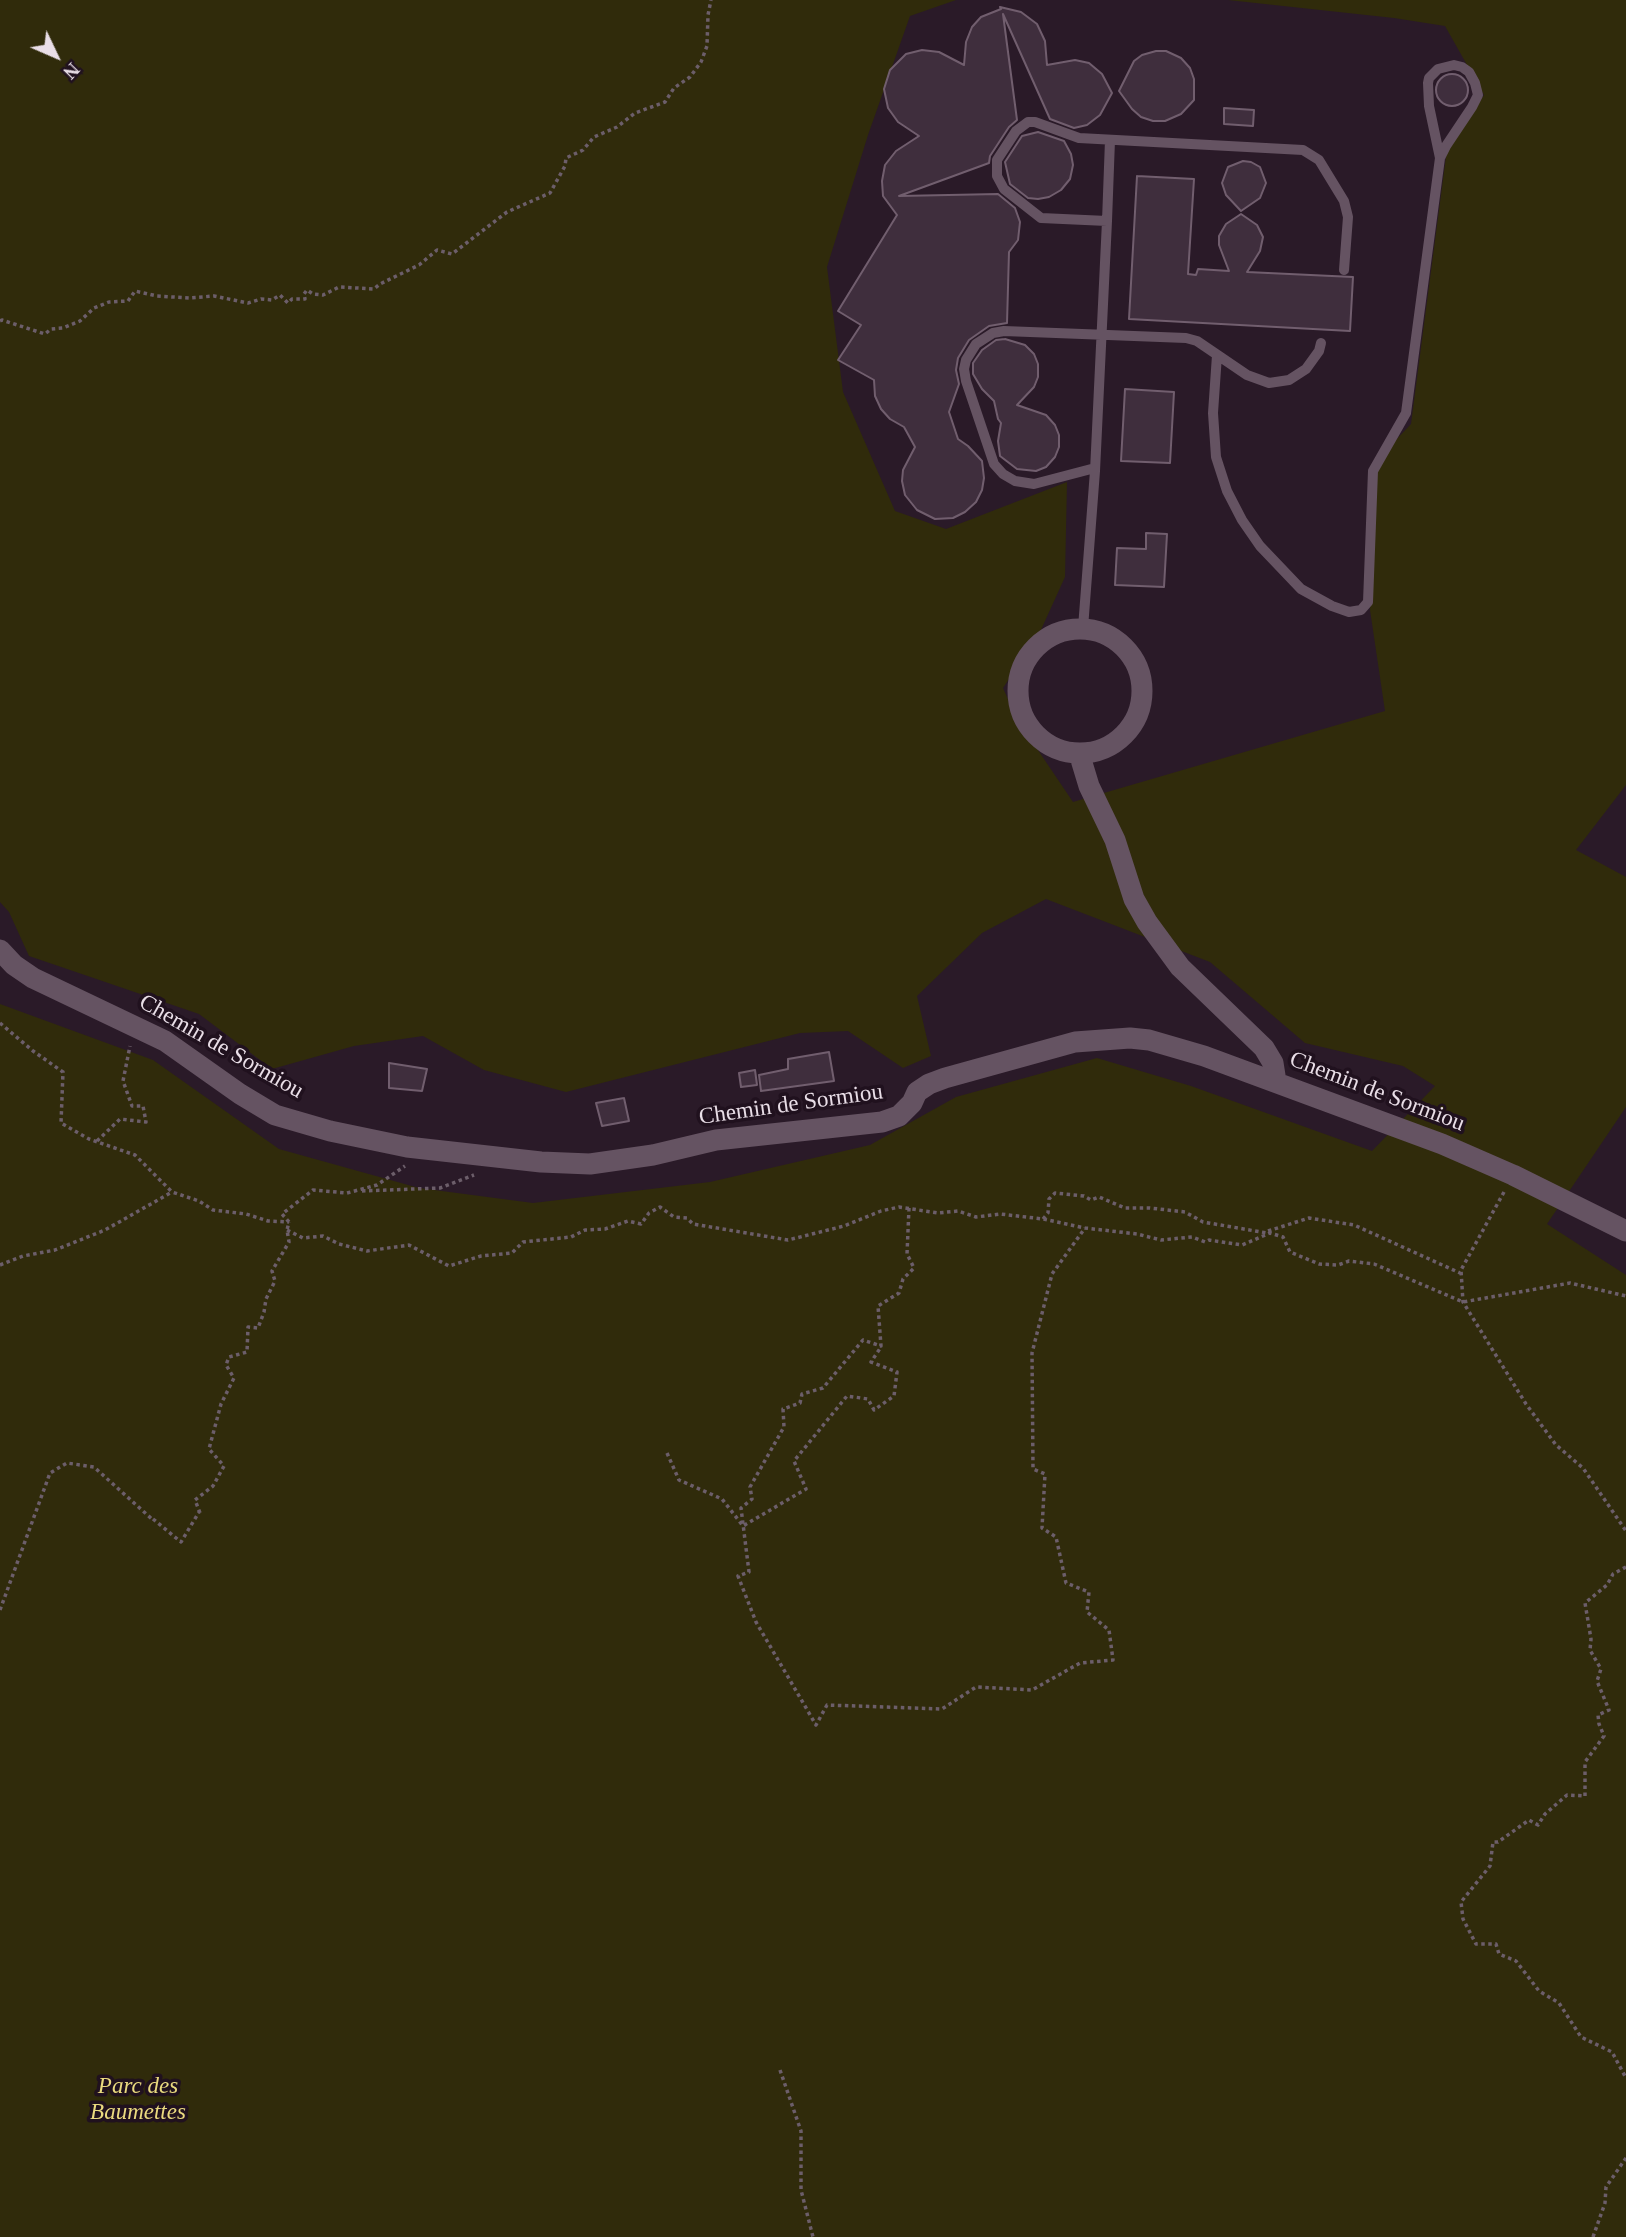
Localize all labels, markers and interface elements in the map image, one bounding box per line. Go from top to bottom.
north arrow [21,21,91,91]
text: N [59,59,84,83]
street label: Chemin de Sormiou [134,989,308,1105]
street label: Chemin de Sormiou [1286,1046,1468,1138]
street label: Chemin de Sormiou [697,1078,885,1132]
park label: Parc des Baumettes [90,2073,186,2127]

